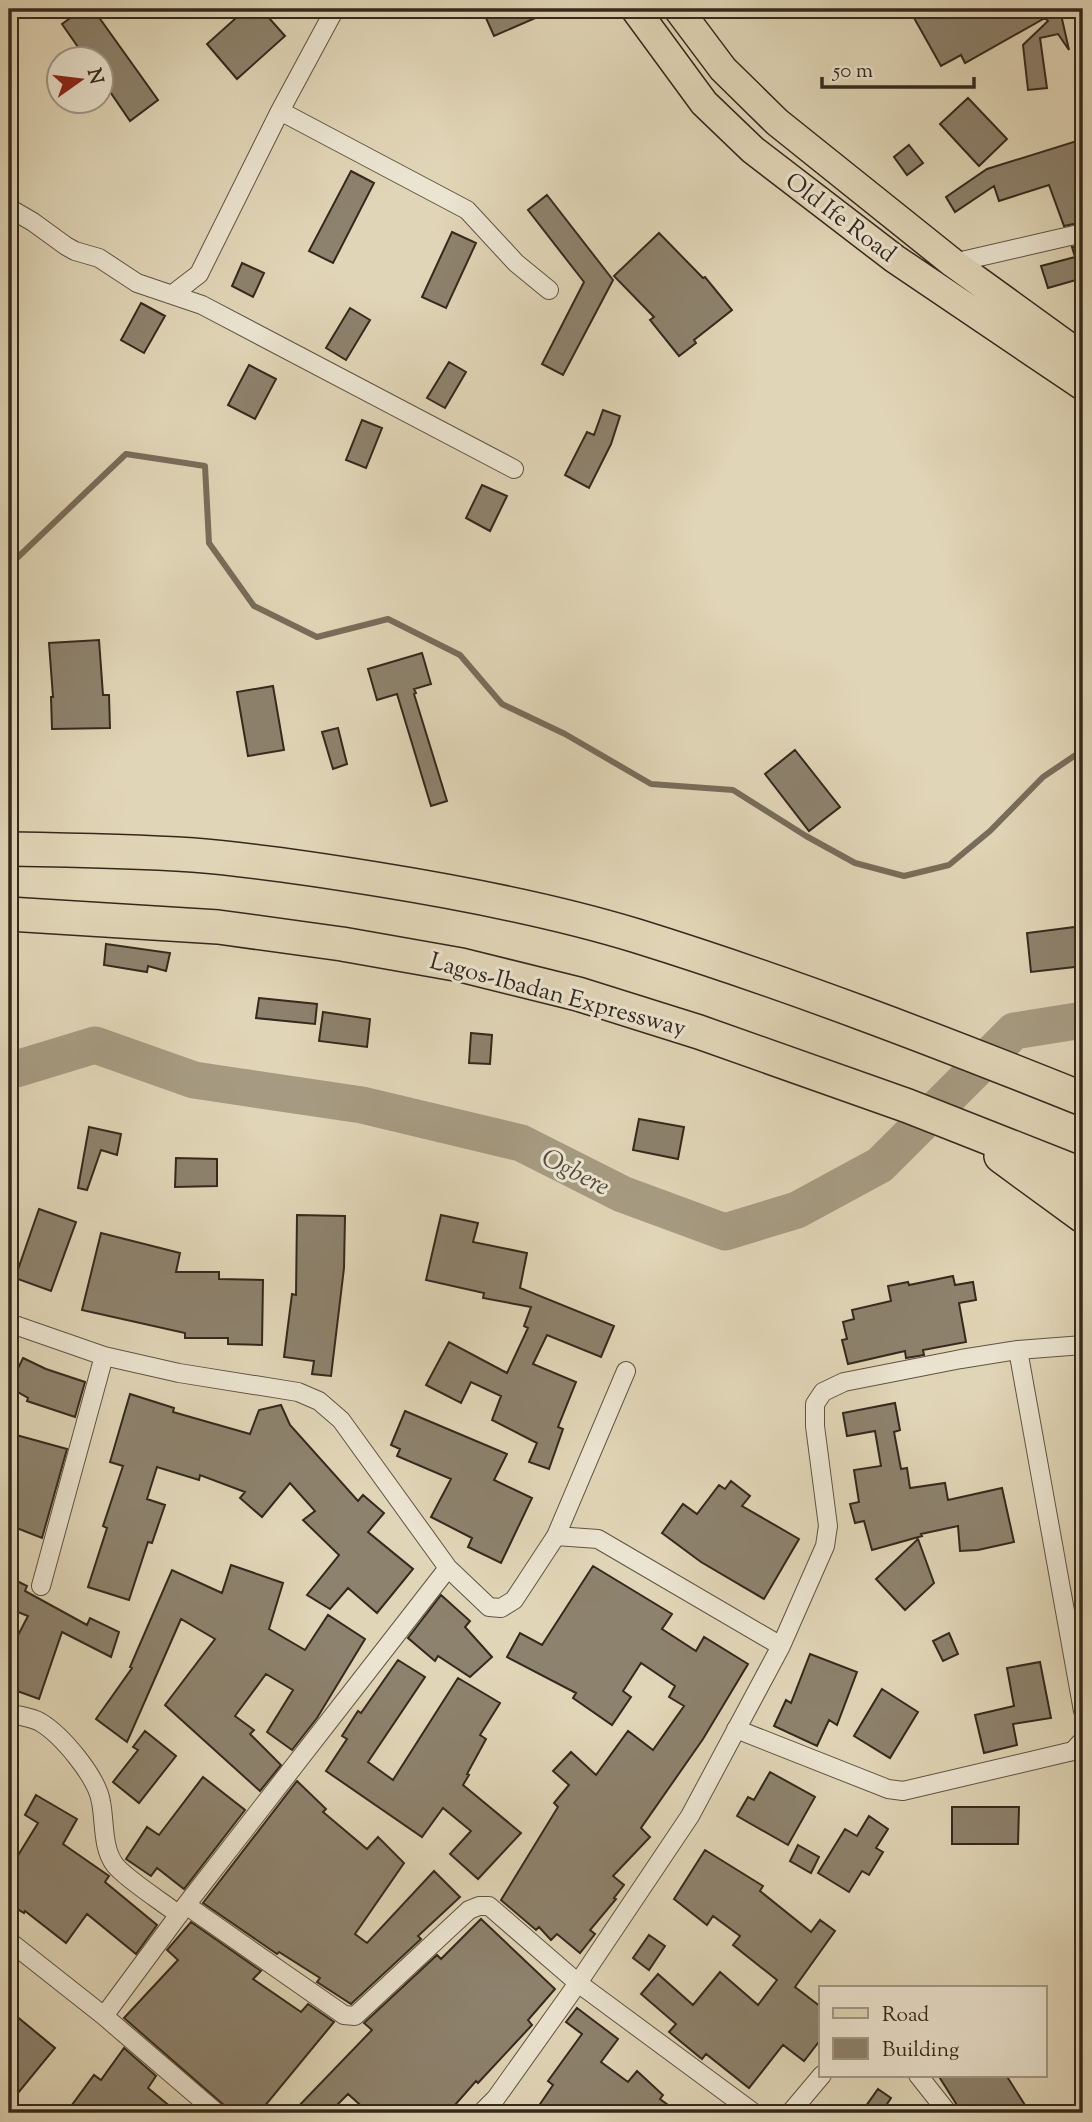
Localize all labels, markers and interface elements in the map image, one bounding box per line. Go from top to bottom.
north arrow [46,46,116,116]
scale bar [822,46,975,90]
text: 50 m [832,57,873,87]
text: N [79,66,109,87]
street label: Old Ife Road [777,165,903,272]
street label: Lagos-Ibadan Expressway [426,945,689,1047]
water label: Ogbere [534,1140,615,1206]
legend [819,1986,1046,2076]
text: Road [882,2001,929,2031]
text: Building [882,2036,959,2066]

